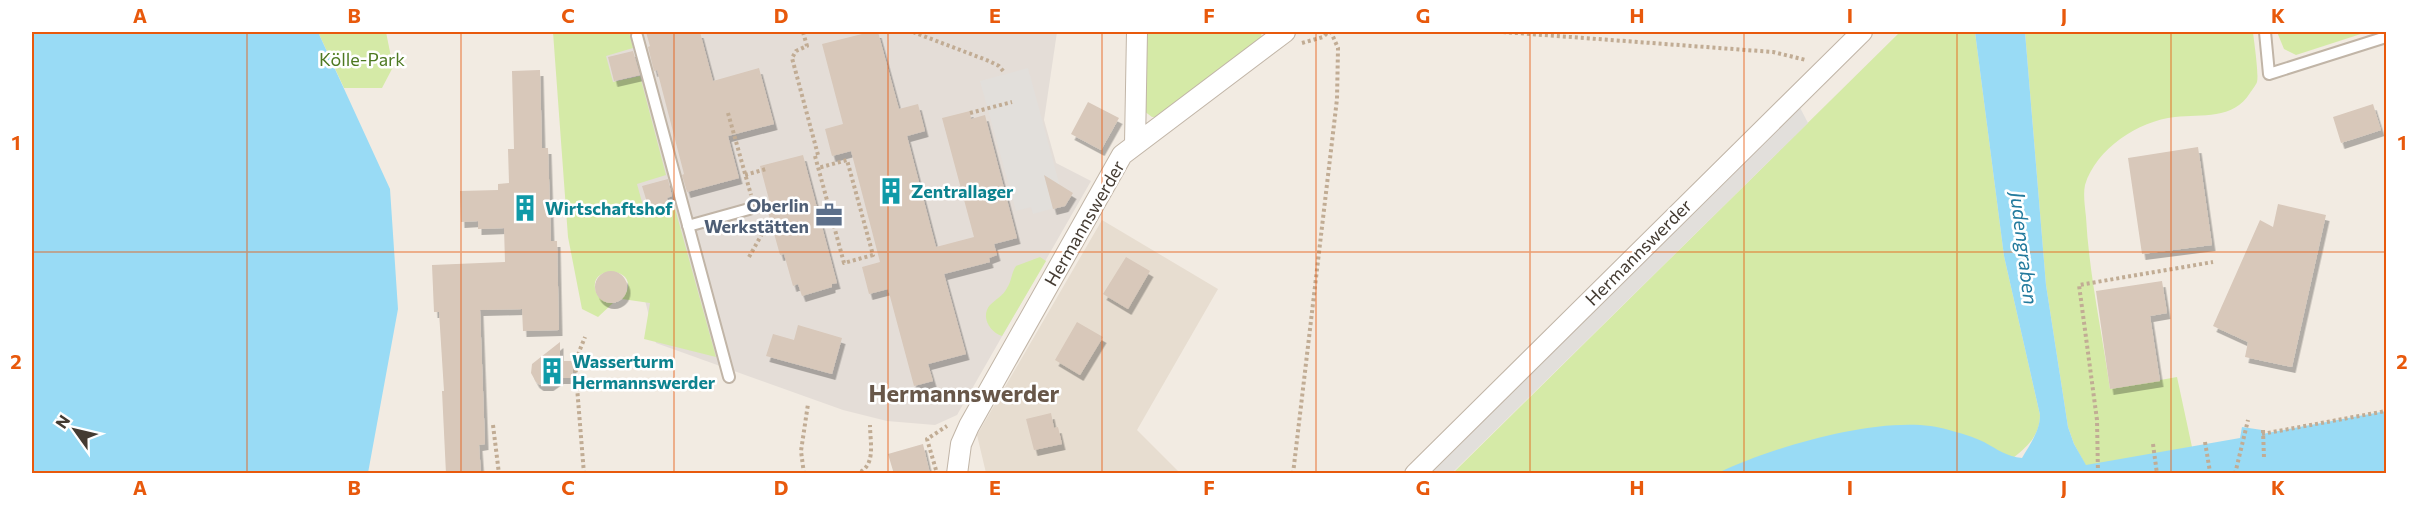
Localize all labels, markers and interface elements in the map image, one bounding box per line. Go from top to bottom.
text: A [133,3,147,27]
text: B [347,3,361,27]
text: C [561,3,575,27]
text: D [774,3,788,27]
text: E [989,3,1001,27]
text: F [1203,3,1215,27]
text: G [1416,3,1430,27]
text: H [1630,3,1645,27]
text: I [1847,3,1853,27]
text: J [2061,3,2067,27]
text: K [2271,3,2285,27]
park label: Kölle-Park [319,48,405,70]
text: 1 [11,130,21,154]
text: 1 [2397,130,2407,154]
street label: Hermannswerder [1039,156,1129,290]
building icon: Zentrallager [876,176,906,206]
place label: Zentrallager [911,180,1014,202]
water label: Judengraben [2006,188,2044,306]
building icon: Wirtschaftshof [510,193,540,223]
place label: Oberlin Werkstätten [704,194,809,237]
street label: Hermannswerder [1580,194,1696,310]
place label: Wirtschaftshof [545,197,673,219]
office icon: Oberlin Werkstätten [814,200,844,230]
text: 2 [10,349,22,373]
text: 2 [2396,349,2408,373]
place label: Wasserturm Hermannswerder [572,350,716,393]
building icon: Wasserturm Hermannswerder [537,356,567,386]
district label: Hermannswerder [868,378,1060,407]
north arrow [45,400,105,460]
text: N [51,411,73,432]
text: A [133,475,147,499]
text: B [347,475,361,499]
text: C [561,475,575,499]
text: D [774,475,788,499]
text: E [989,475,1001,499]
text: F [1203,475,1215,499]
text: G [1416,475,1430,499]
text: H [1630,475,1645,499]
text: I [1847,475,1853,499]
text: J [2061,475,2067,499]
text: K [2271,475,2285,499]

